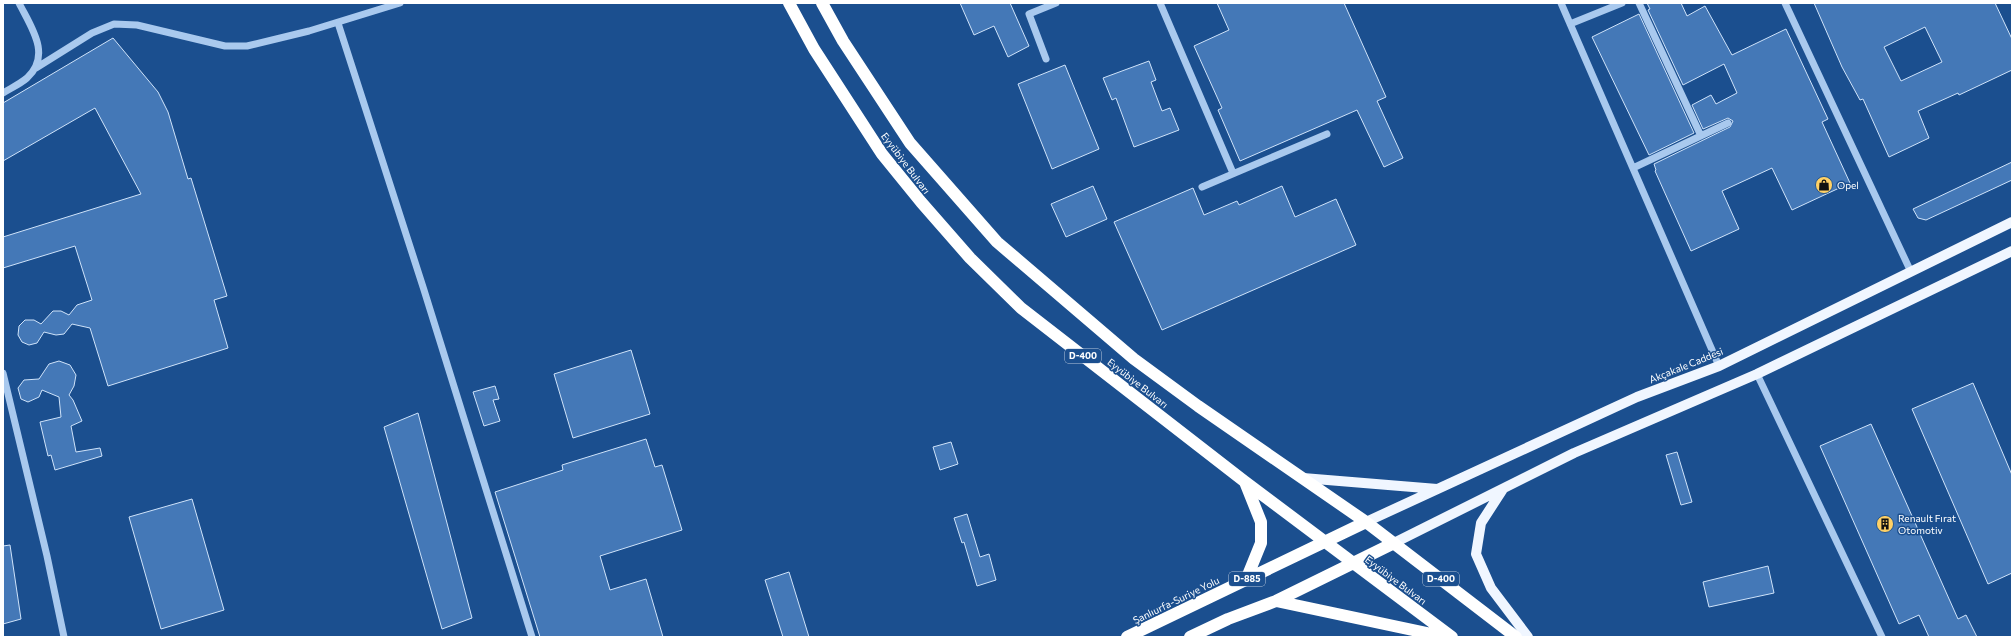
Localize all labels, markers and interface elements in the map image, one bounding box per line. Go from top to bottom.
street label: Eyyübiye Bulvarı [879,130,933,196]
shop icon: Opel [1814,175,1834,195]
place label: Opel [1837,179,1859,191]
street label: Akçakale Caddesi [1647,345,1725,385]
road number: D-400 [1065,349,1101,363]
street label: Eyyübiye Bulvarı [1105,356,1171,410]
place label: Renault Fırat Otomotiv [1898,512,1956,536]
building icon: Renault Fırat Otomotiv [1875,514,1895,534]
street label: Eyyübiye Bulvarı [1363,553,1429,607]
road number: D-885 [1229,572,1265,586]
road number: D-400 [1423,572,1459,586]
street label: Şanlıurfa-Suriye Yolu [1131,574,1221,626]

